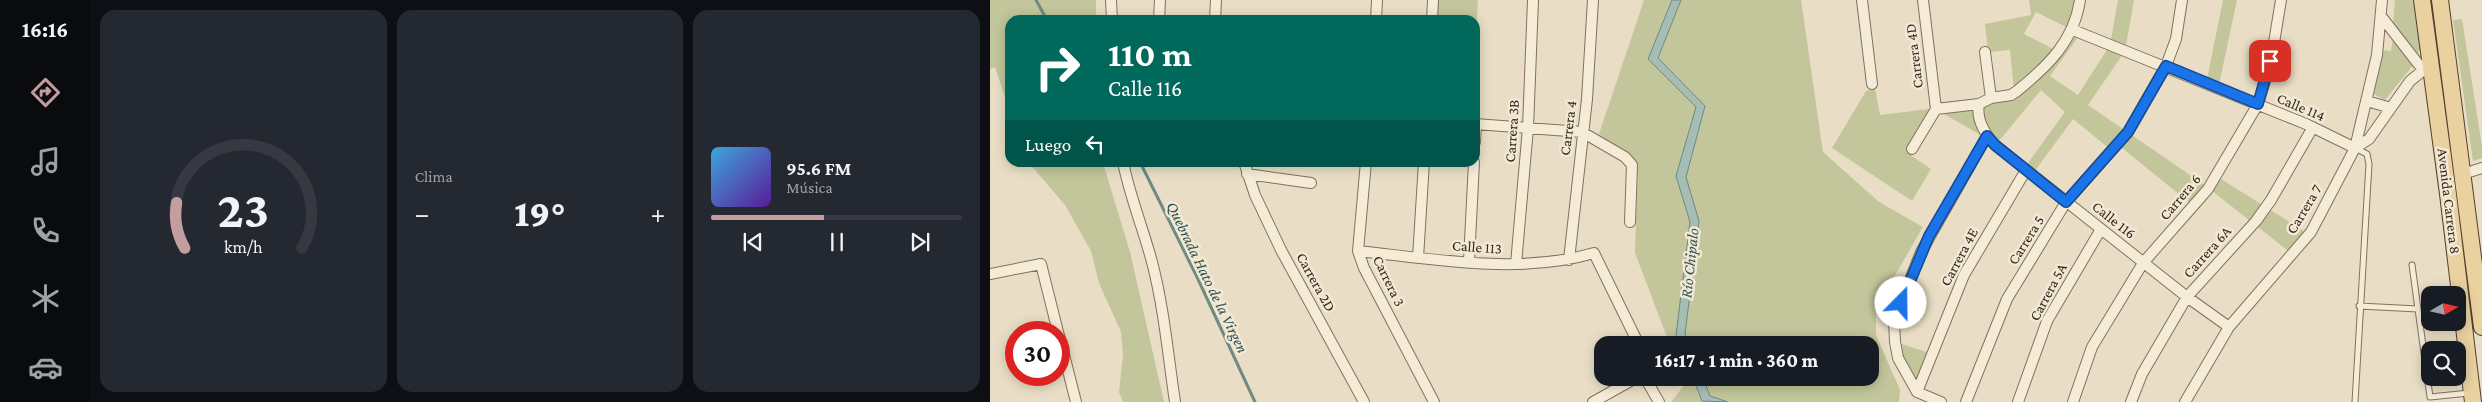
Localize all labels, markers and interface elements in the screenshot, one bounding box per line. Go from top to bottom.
text: 16:16 [22,17,68,42]
street label: Carrera 4D [1902,23,1926,89]
icon: right [1025,35,1090,100]
text: 110 m [1108,35,1192,74]
pin [2249,40,2291,82]
icon: arrive [2256,47,2284,75]
icon: directions [28,75,63,110]
text: Calle 116 [1108,76,1182,101]
street label: Calle 114 [2275,90,2327,124]
street label: Carrera 3B [1502,99,1522,163]
street label: Carrera 4 [1557,100,1579,156]
icon: left [1081,130,1109,158]
text: Luego [1025,134,1071,155]
icon: music [28,144,63,179]
street label: Avenida Carrera 8 [2435,147,2463,255]
text: 95.6 FM [786,158,851,179]
text: Clima [415,168,453,185]
street label: Carrera 6 [2156,171,2204,223]
text: Música [786,179,833,196]
text: 23 [217,180,269,238]
street label: Carrera 7 [2283,182,2325,236]
text: 19° [514,192,566,234]
text: − [415,198,429,229]
text: + [651,198,665,229]
street label: Calle 116 [2089,198,2139,242]
water label: Quebrada Hato de la Virgen [1163,199,1252,356]
icon: phone [28,213,63,248]
street label: Carrera 5 [2005,213,2047,267]
street label: Carrera 6A [2180,223,2234,281]
street label: Carrera 4E [1937,225,1981,289]
water label: Río Chipalo [1677,227,1703,299]
icon: previous [739,228,767,256]
icon: pause [823,228,851,256]
icon: next [906,228,934,256]
text: km/h [224,237,263,257]
street label: Calle 113 [1451,237,1503,257]
street label: Carrera 2D [1293,250,1339,314]
street label: Carrera 3 [1370,253,1408,309]
street label: Carrera 5A [2026,260,2070,323]
position arrow [1874,276,1926,328]
icon: climate [28,281,63,316]
north arrow [2421,286,2466,331]
map controls [2421,286,2466,386]
speed limit sign: 30 [1005,321,1070,386]
button: search [2421,341,2466,386]
icon: car [28,350,63,385]
text: 16:17 · 1 min · 360 m [1655,350,1818,371]

